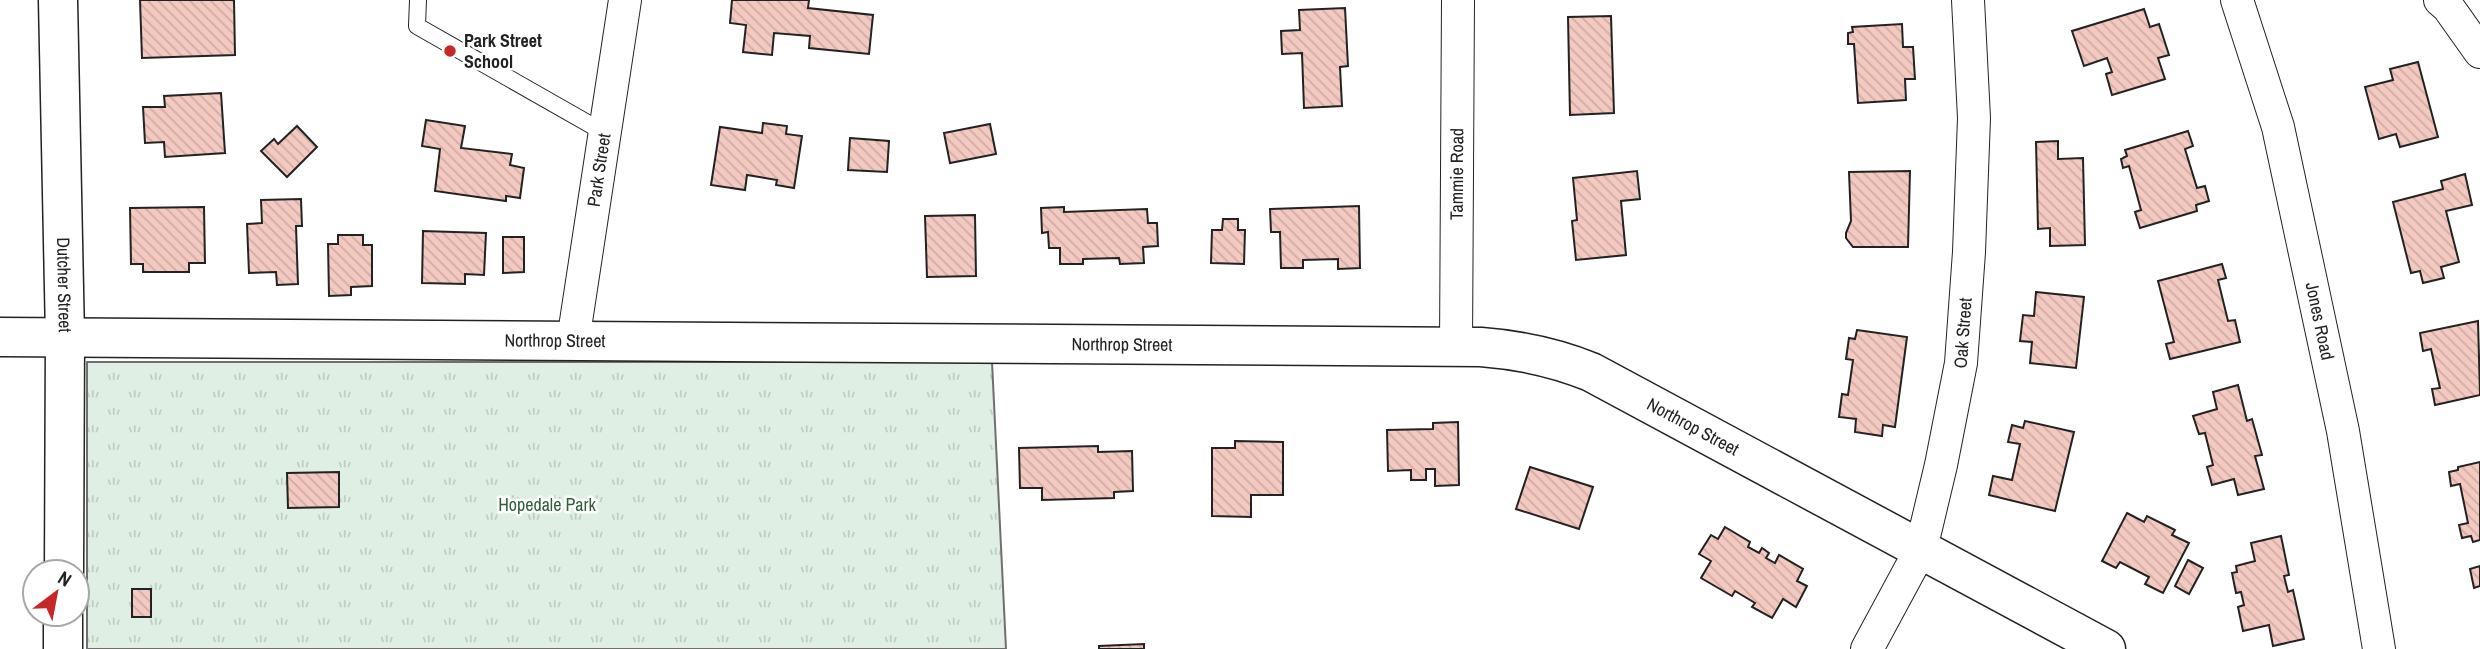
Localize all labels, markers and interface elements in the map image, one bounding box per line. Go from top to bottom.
place label: Park Street School [464,28,542,74]
marker: Park Street School [442,43,458,59]
street label: Tammie Road [1444,128,1469,220]
street label: Park Street [581,131,617,208]
street label: Dutcher Street [51,237,78,333]
street label: Jones Road [2300,280,2340,362]
street label: Oak Street [1948,297,1978,369]
street label: Northrop Street [504,327,606,353]
street label: Northrop Street [1071,331,1173,357]
street label: Northrop Street [1643,391,1744,461]
park label: Hopedale Park [498,492,596,517]
north arrow [21,558,91,628]
text: N [53,565,77,593]

